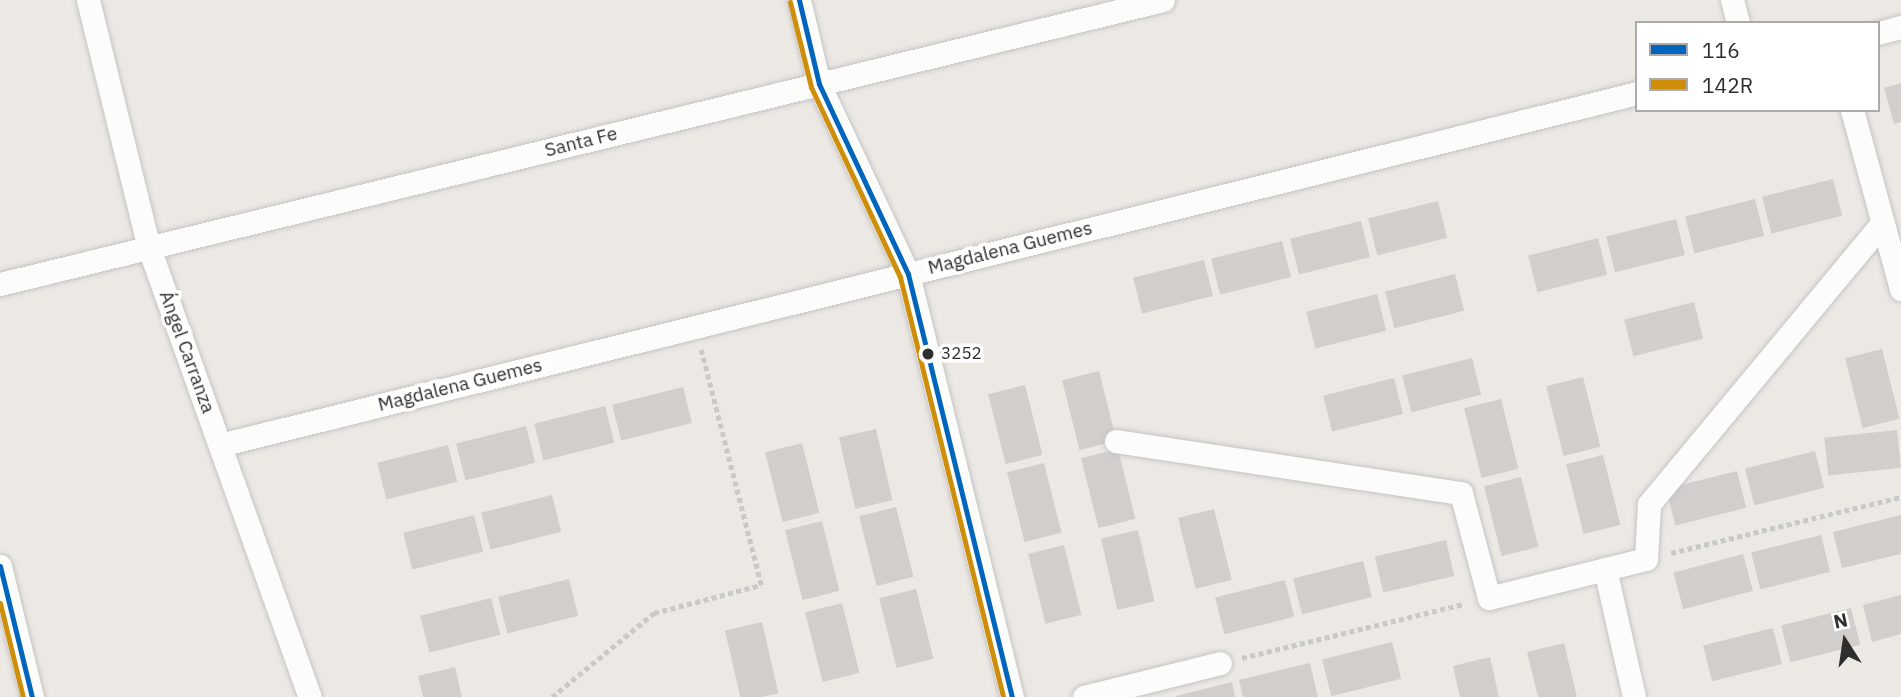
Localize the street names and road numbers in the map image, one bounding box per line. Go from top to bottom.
street label: Santa Fe [542,122,620,162]
street label: Magdalena Guemes [926,217,1094,279]
street label: Ángel Carranza [154,288,220,416]
street label: Magdalena Guemes [376,354,544,416]

